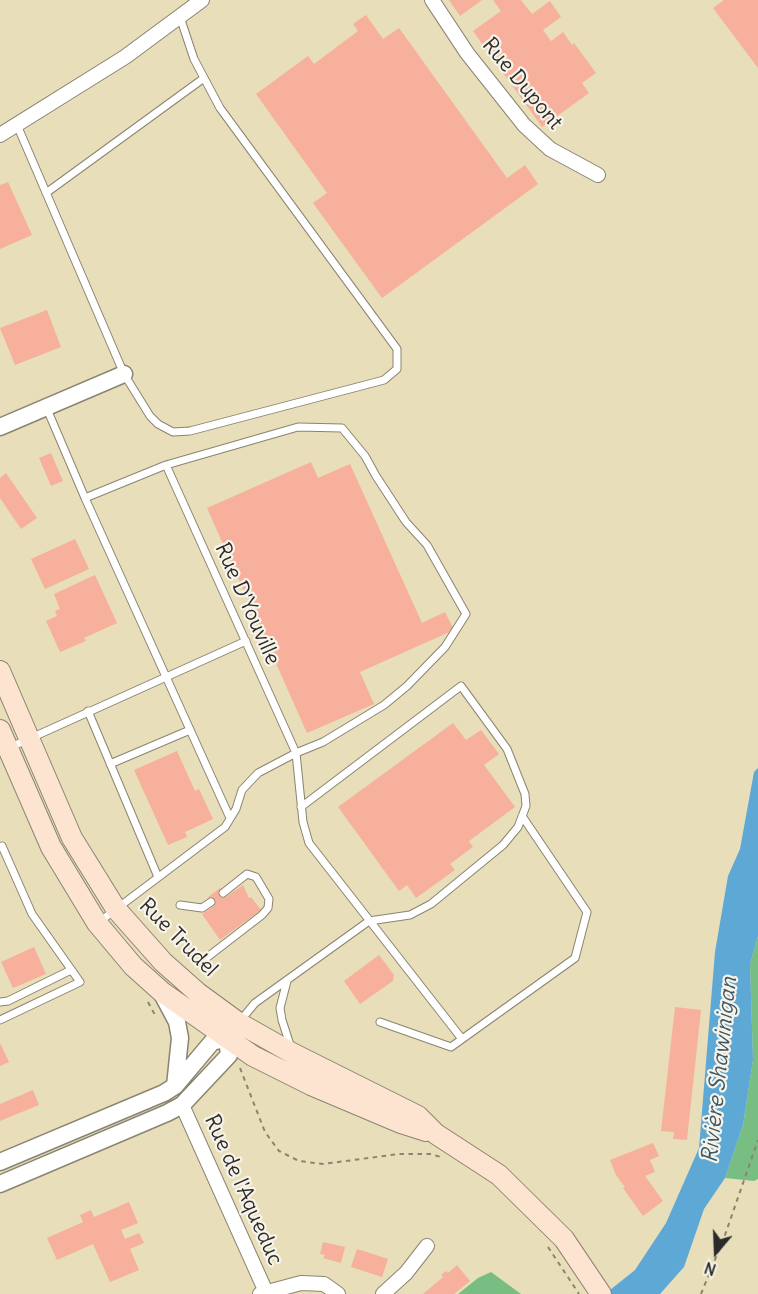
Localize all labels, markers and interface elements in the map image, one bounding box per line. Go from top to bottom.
street label: Rue Dupont [476,33,568,135]
street label: Rue D'Youville [209,539,285,669]
street label: Rue Trudel [134,894,222,982]
water label: Rivière Shawinigan [697,976,743,1164]
street label: Rue de l'Aqueduc [199,1111,287,1269]
north arrow [686,1222,746,1282]
text: N [702,1258,719,1280]

